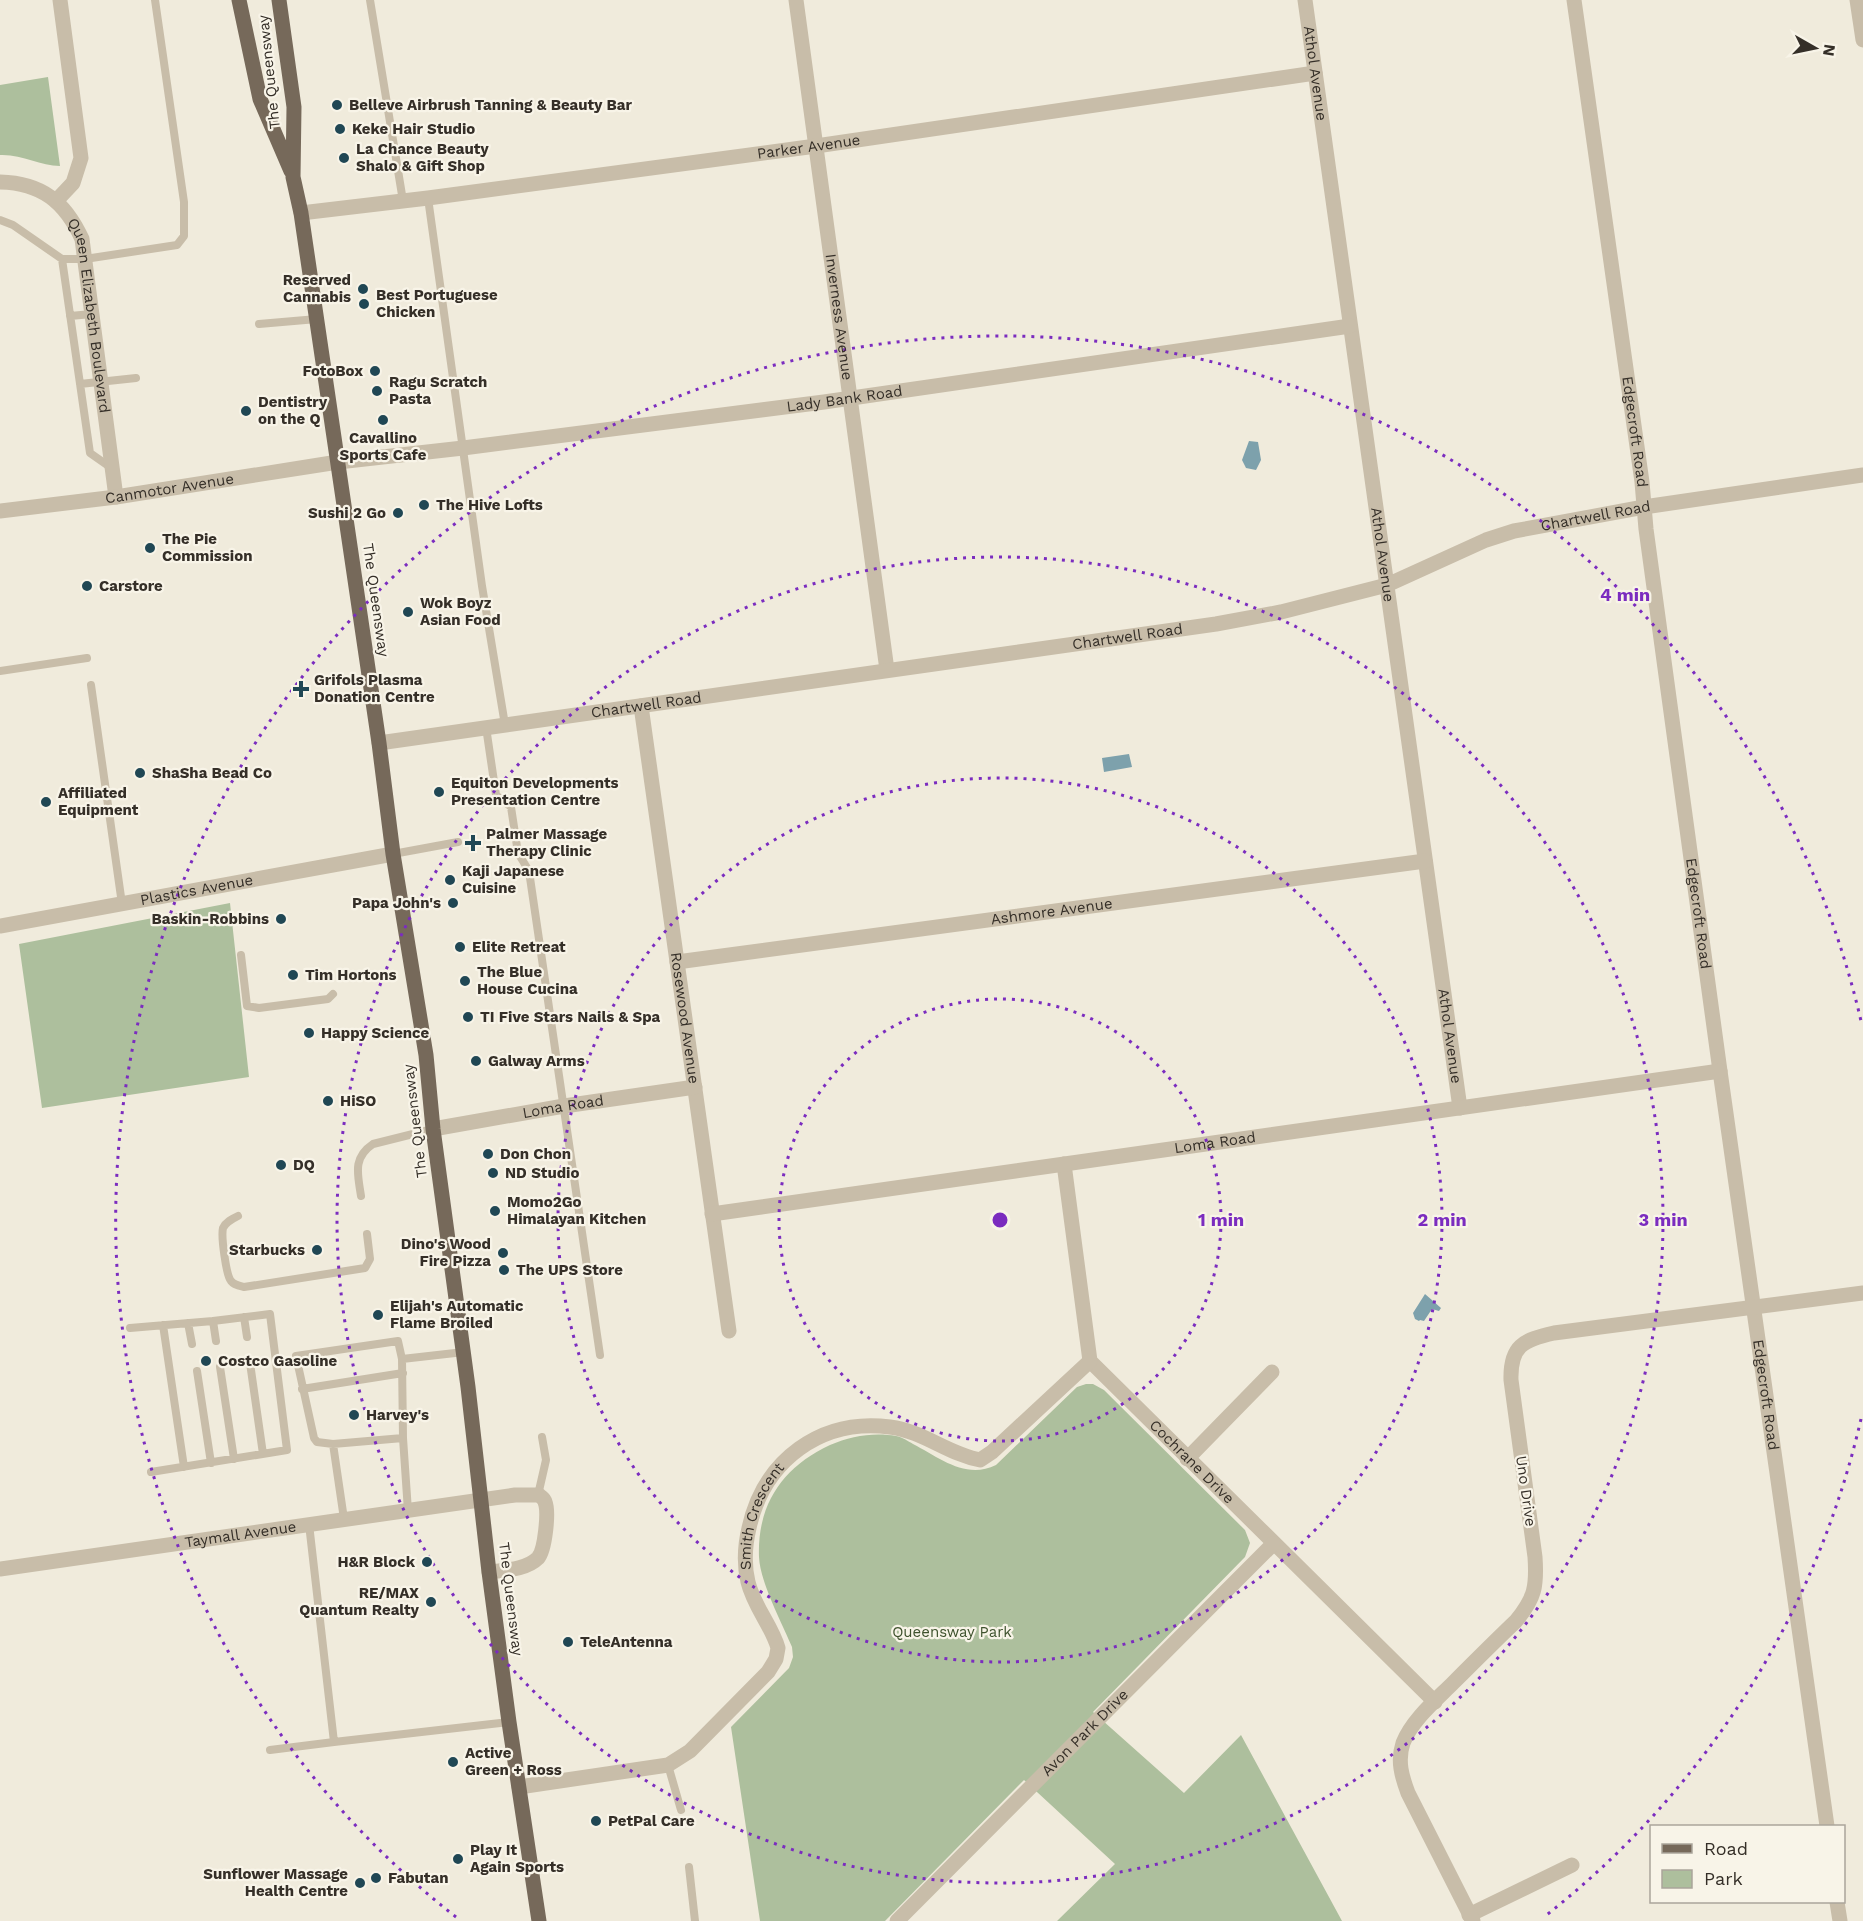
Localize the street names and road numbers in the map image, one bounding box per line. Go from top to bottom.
street label: The Queensway [254,14,284,130]
street label: Athol Avenue [1300,25,1331,122]
street label: Parker Avenue [756,131,862,163]
street label: Queen Elizabeth Boulevard [64,215,114,414]
street label: Inverness Avenue [822,253,857,381]
street label: Edgecroft Road [1618,375,1651,488]
street label: Lady Bank Road [785,382,904,416]
street label: Canmotor Avenue [104,470,235,507]
street label: Chartwell Road [1539,497,1652,535]
street label: Athol Avenue [1367,506,1398,603]
street label: The Queensway [359,542,393,658]
street label: Chartwell Road [1071,620,1184,653]
street label: Chartwell Road [590,688,703,722]
street label: Edgecroft Road [1682,857,1715,970]
street label: Plastics Avenue [139,871,255,909]
street label: Ashmore Avenue [990,894,1114,929]
street label: Rosewood Avenue [667,951,703,1085]
street label: Athol Avenue [1434,987,1465,1085]
street label: The Queensway [399,1063,431,1179]
street label: Loma Road [521,1091,605,1122]
street label: Loma Road [1173,1128,1257,1157]
street label: Edgecroft Road [1749,1338,1783,1451]
street label: Cochrane Drive [1146,1416,1238,1507]
street label: Uno Drive [1512,1454,1540,1528]
street label: Smith Crescent [736,1458,788,1570]
street label: Taymall Avenue [184,1518,297,1551]
street label: The Queensway [495,1541,527,1657]
street label: Avon Park Drive [1038,1686,1132,1780]

